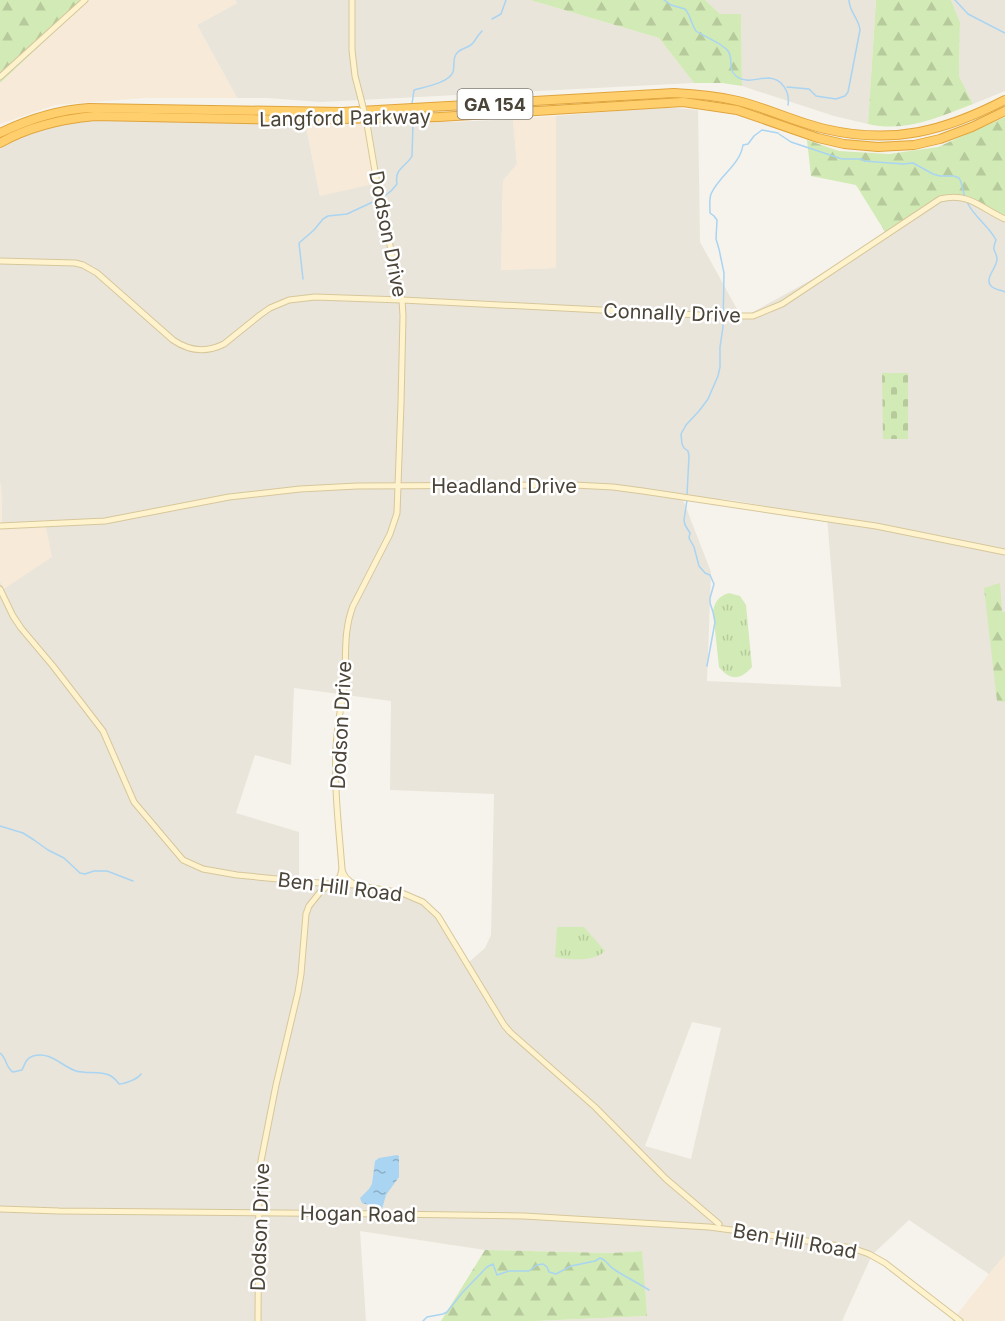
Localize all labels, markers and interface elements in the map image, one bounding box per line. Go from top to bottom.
road number: GA 154 [458,89,532,119]
street label: Langford Parkway [259,105,431,131]
street label: Dodson Drive [364,169,412,299]
street label: Connally Drive [603,299,741,327]
street label: Headland Drive [431,474,577,498]
street label: Dodson Drive [326,660,356,790]
street label: Ben Hill Road [276,867,404,907]
street label: Dodson Drive [246,1162,274,1292]
street label: Hogan Road [300,1201,416,1227]
street label: Ben Hill Road [731,1218,859,1264]

